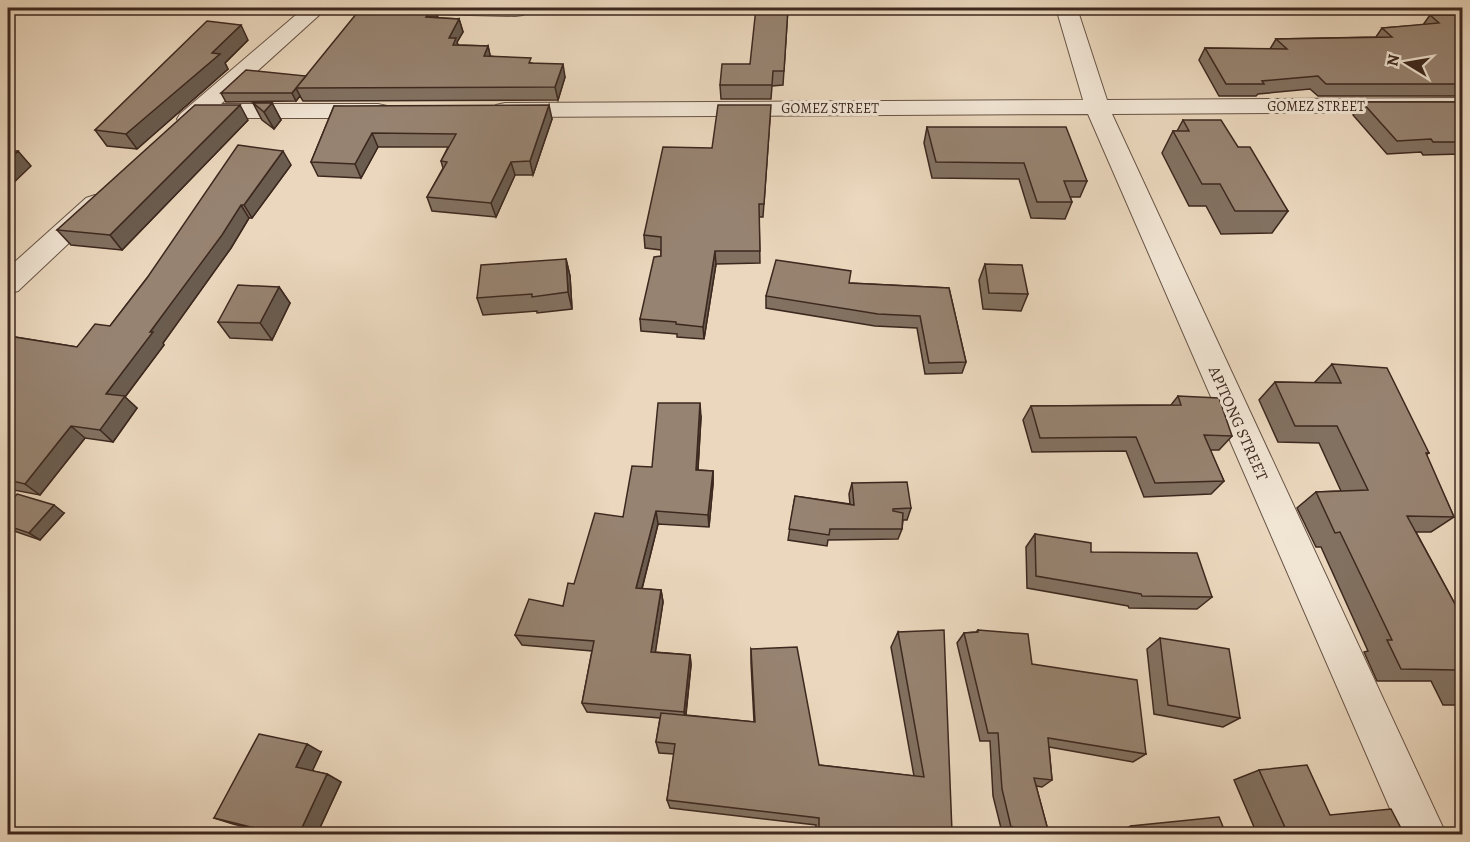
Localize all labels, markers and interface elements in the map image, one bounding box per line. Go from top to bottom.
north arrow [1377,33,1437,93]
text: N [1381,52,1405,68]
street label: GOMEZ STREET [1267,97,1365,116]
street label: GOMEZ STREET [781,99,879,118]
street label: APITONG STREET [1203,362,1273,484]

